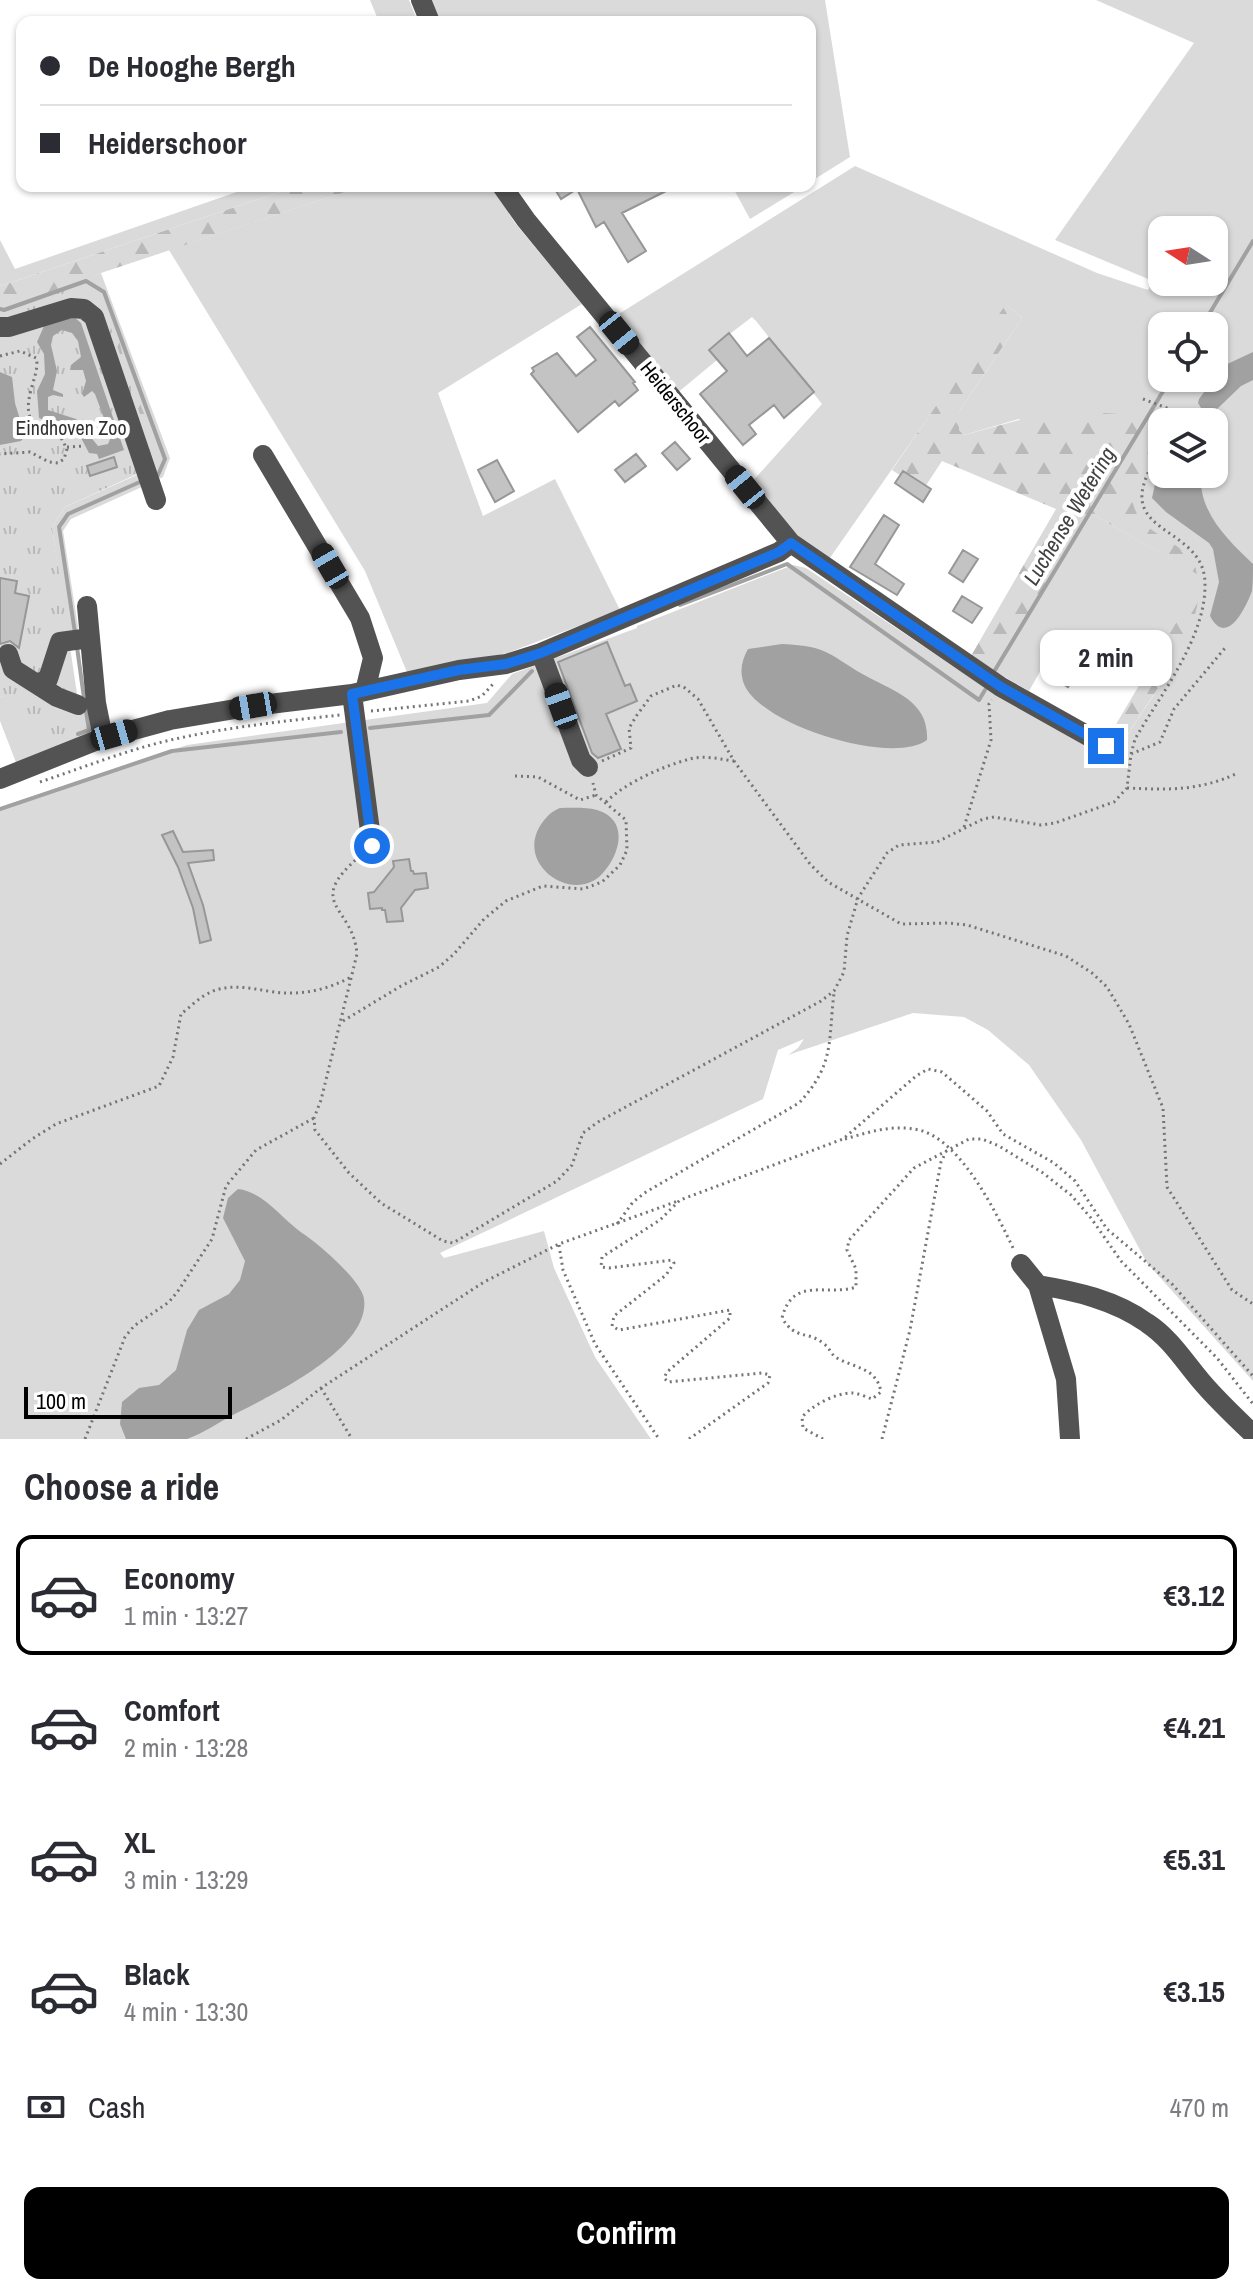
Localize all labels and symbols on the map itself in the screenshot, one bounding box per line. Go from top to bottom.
north arrow [1148,216,1228,296]
car [595,307,643,359]
street label: Heiderschoor [635,355,718,449]
park label: Eindhoven Zoo [15,414,127,441]
water label: Luchense Wetering [1016,441,1122,591]
car [721,461,769,513]
car [308,539,352,593]
callout: 2 min [1040,630,1172,686]
car [542,679,580,733]
car [227,690,279,722]
car [88,717,140,753]
route end [1088,728,1124,764]
route start [354,828,390,864]
scale bar [24,1383,232,1419]

